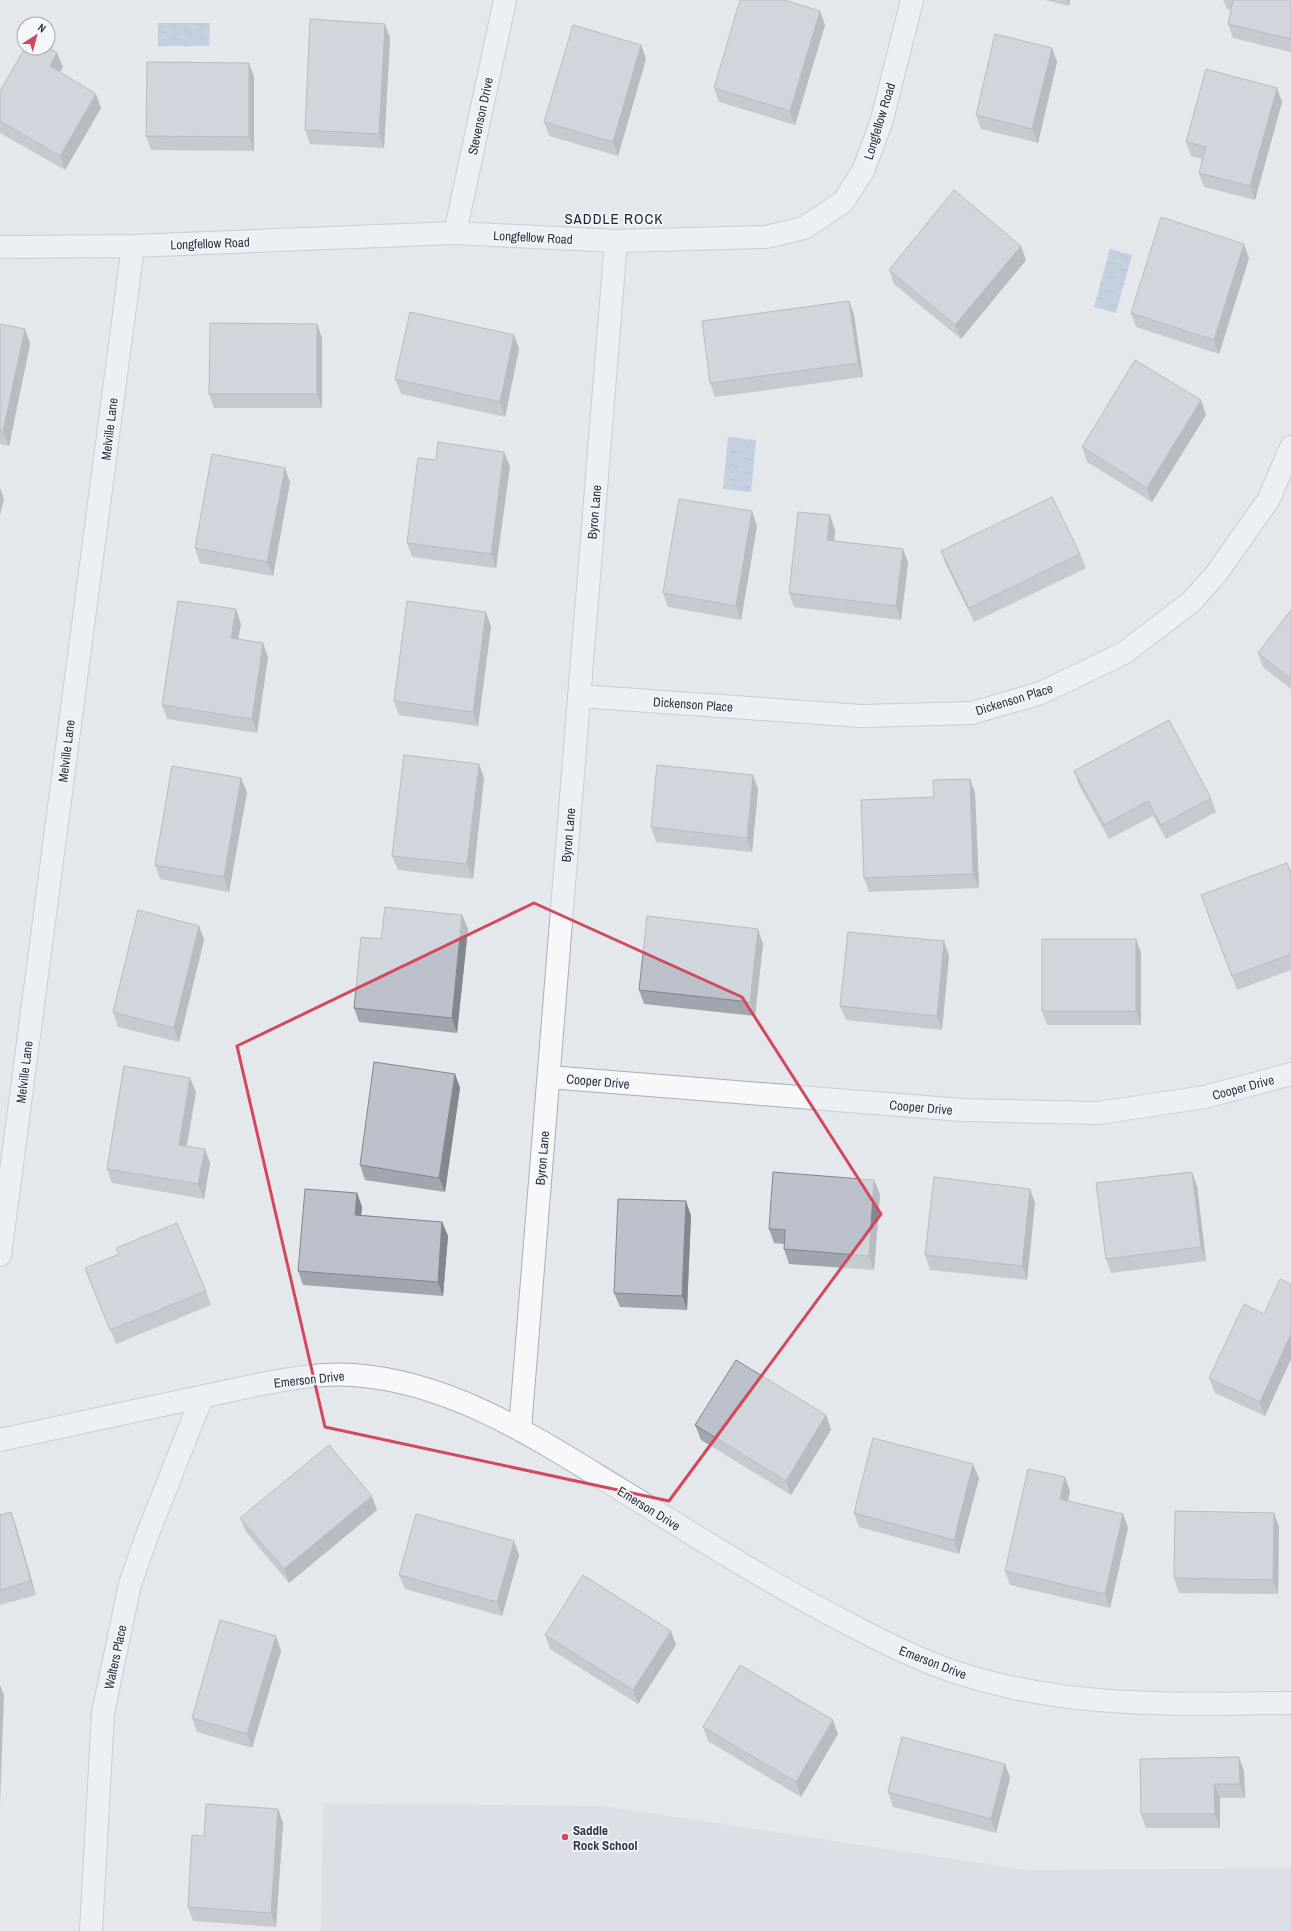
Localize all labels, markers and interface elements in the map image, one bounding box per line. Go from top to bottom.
north arrow [16,16,56,56]
text: N [35,20,49,35]
street label: Stevenson Drive [464,76,497,156]
street label: Longfellow Road [860,81,899,162]
district label: SADDLE ROCK [564,208,664,229]
street label: Longfellow Road [493,227,573,248]
street label: Longfellow Road [170,234,250,253]
street label: Melville Lane [97,397,122,461]
street label: Byron Lane [584,484,605,540]
street label: Dickenson Place [973,680,1055,719]
street label: Dickenson Place [652,693,734,716]
street label: Melville Lane [54,719,79,783]
street label: Byron Lane [558,807,579,863]
street label: Melville Lane [12,1040,37,1104]
street label: Cooper Drive [566,1070,630,1093]
street label: Cooper Drive [1210,1071,1276,1104]
street label: Cooper Drive [889,1096,953,1119]
street label: Byron Lane [532,1130,553,1186]
street label: Emerson Drive [273,1367,345,1392]
street label: Emerson Drive [614,1482,683,1535]
street label: Walters Place [100,1623,131,1691]
street label: Emerson Drive [897,1642,969,1683]
place label: Saddle Rock School [573,1822,638,1854]
marker: Saddle Rock School [560,1832,570,1842]

